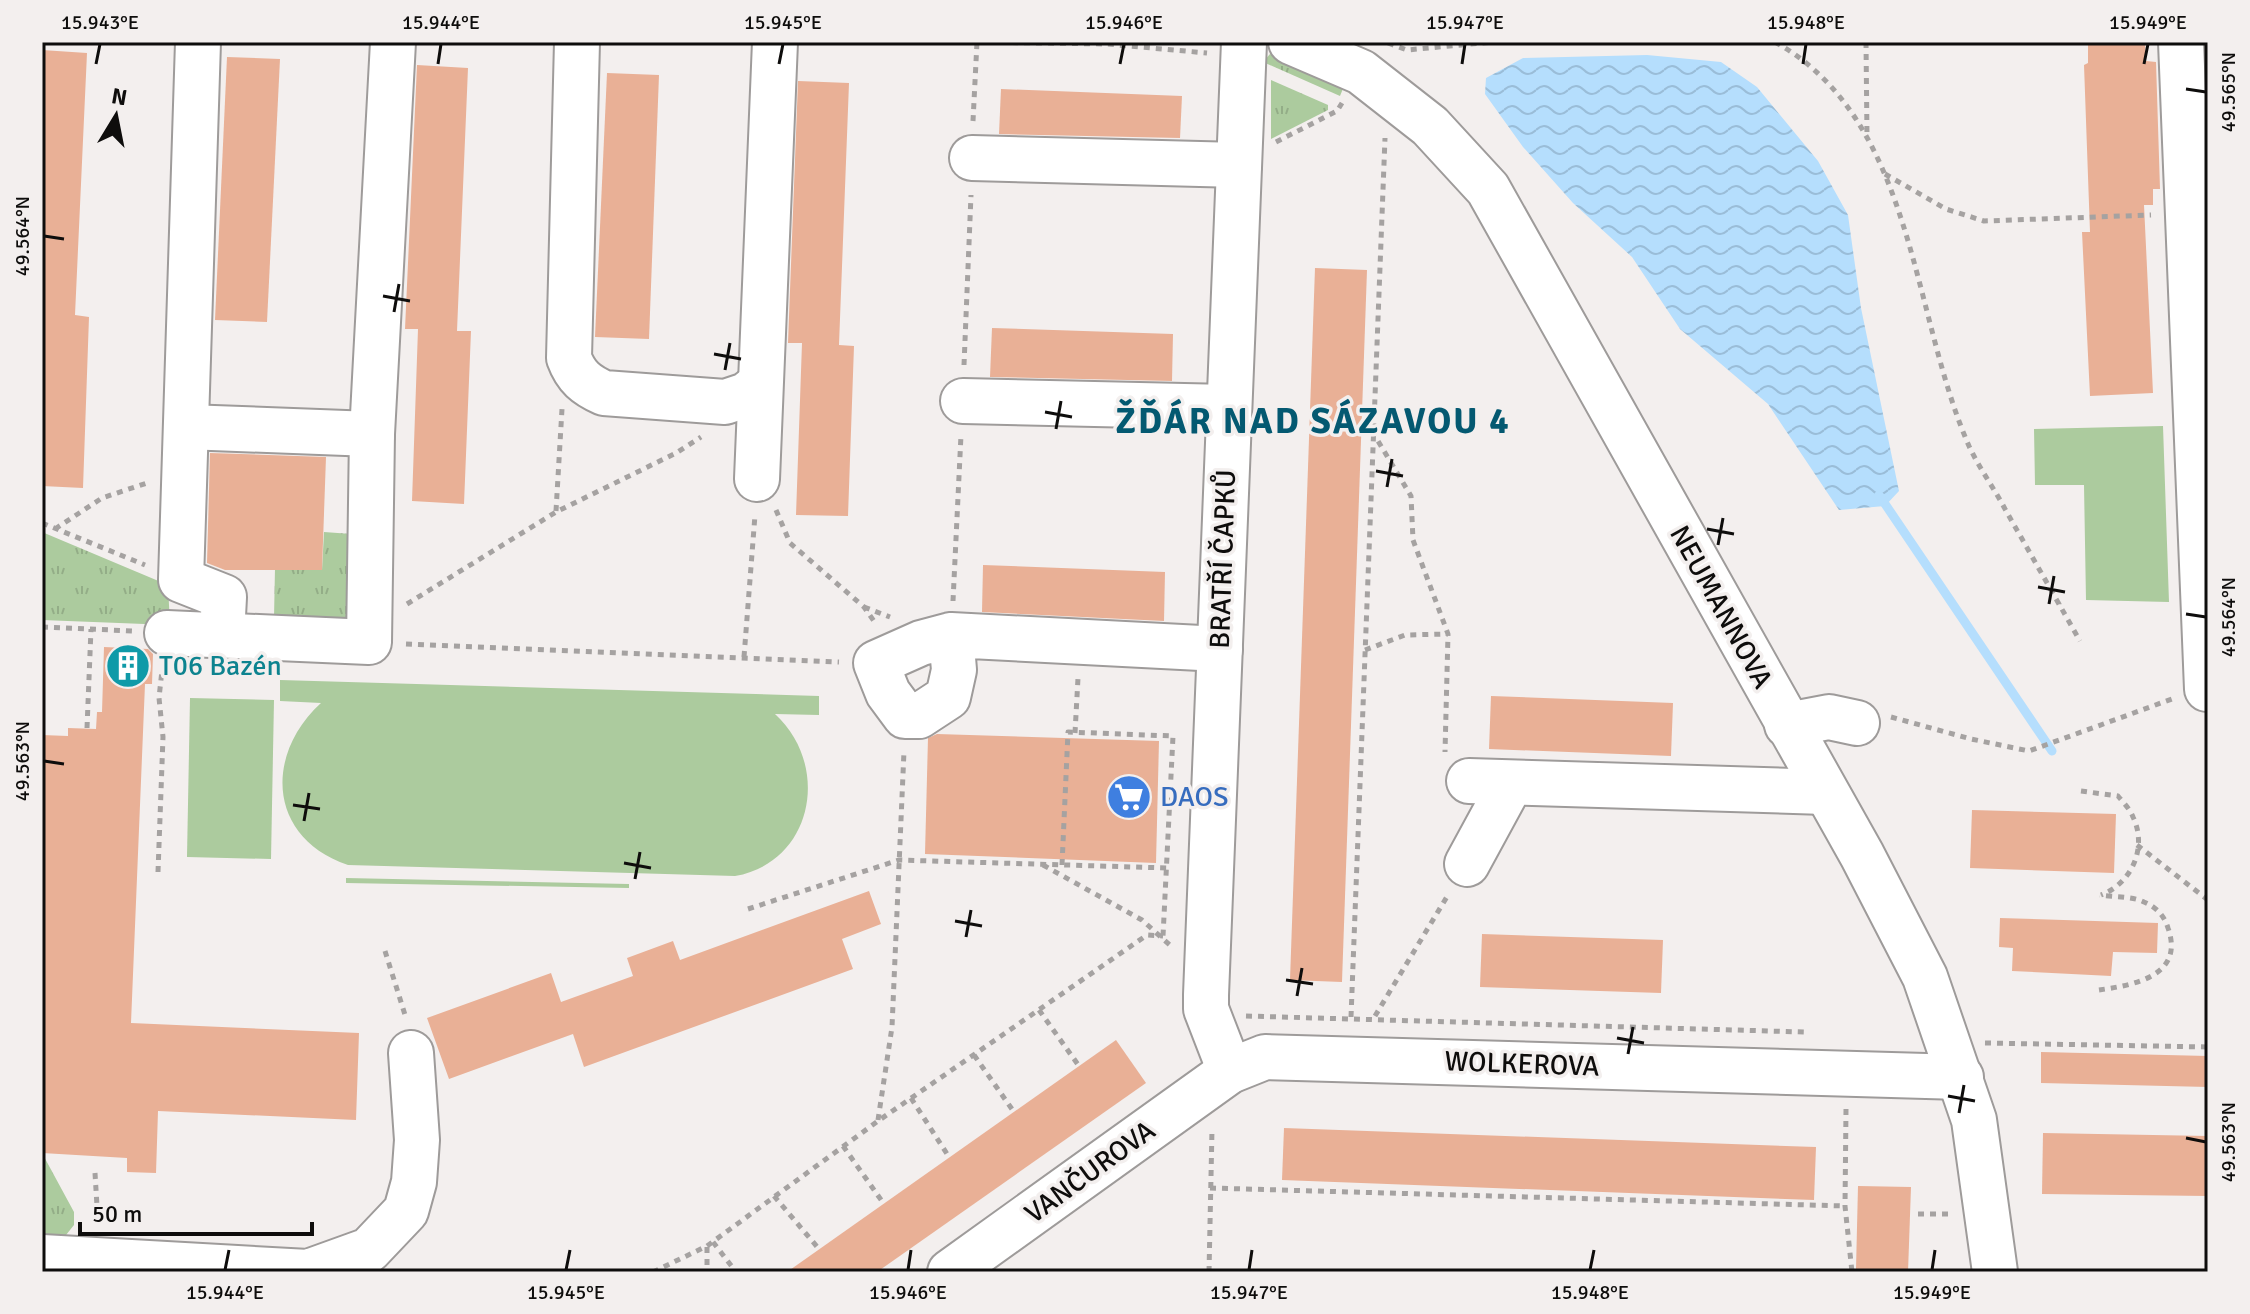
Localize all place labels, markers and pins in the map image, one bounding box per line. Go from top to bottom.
building icon: T06 Bazén [104,642,152,690]
place label: T06 Bazén [159,649,282,683]
supermarket icon: DAOS [1105,773,1153,821]
place label: DAOS [1160,780,1229,814]

